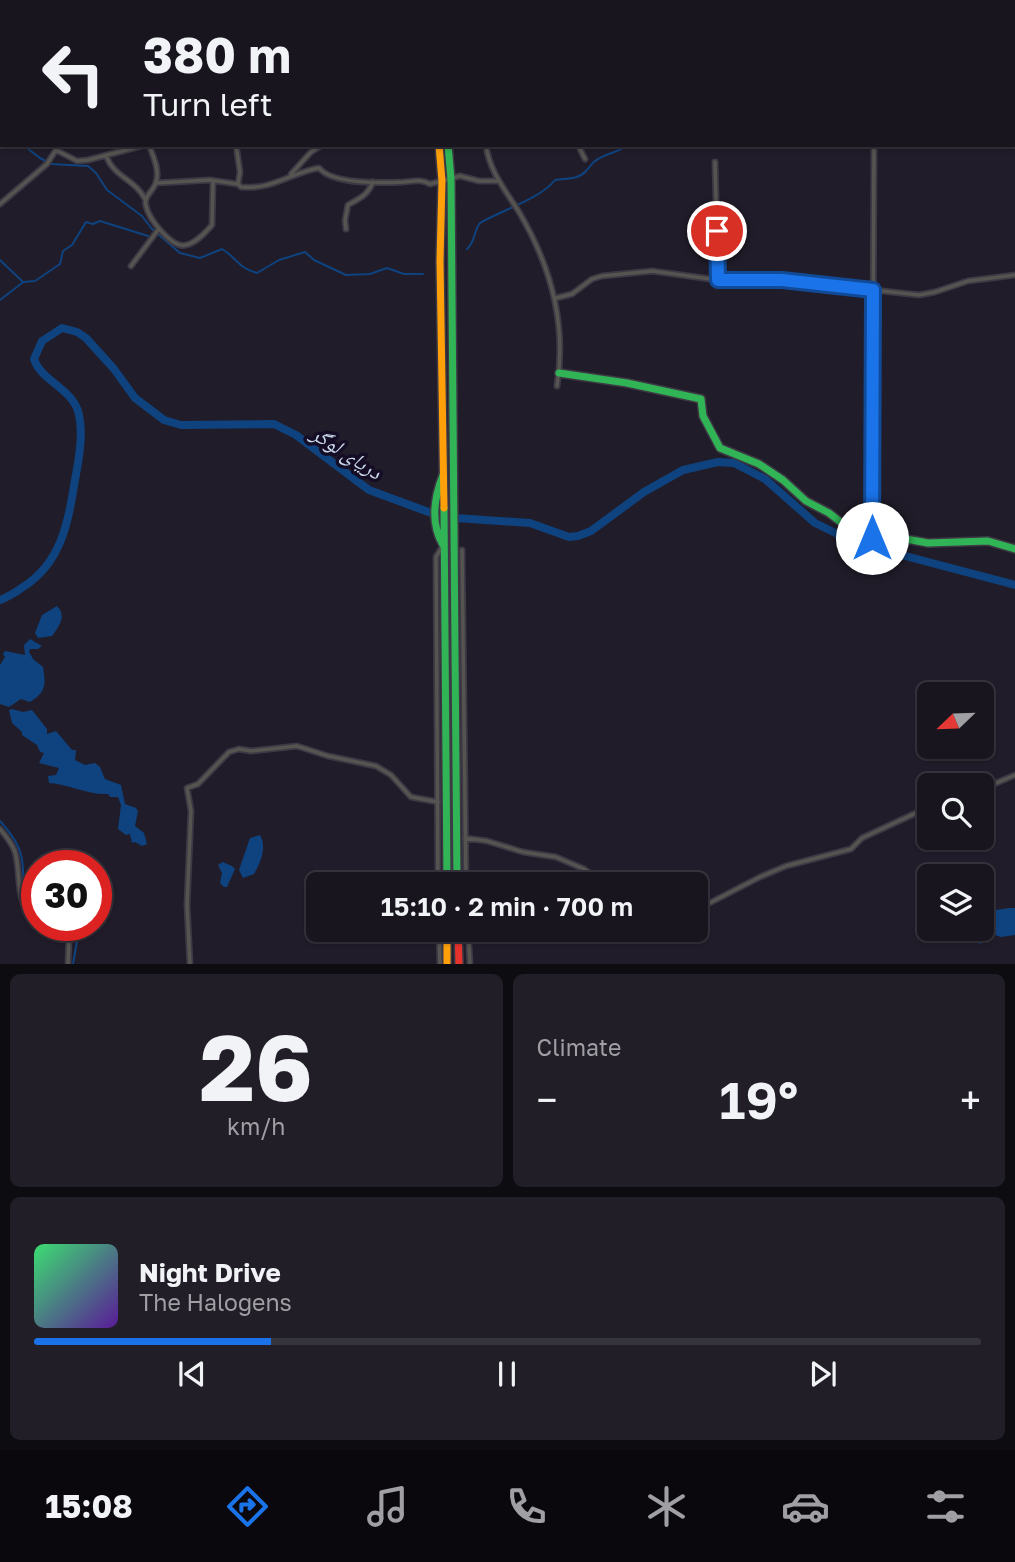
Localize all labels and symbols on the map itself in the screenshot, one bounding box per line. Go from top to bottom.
pin [687,201,747,261]
water label: دریای لوگر [305,418,387,485]
position arrow [835,501,909,575]
north arrow [917,682,994,760]
speed limit sign: 30 [21,850,112,941]

